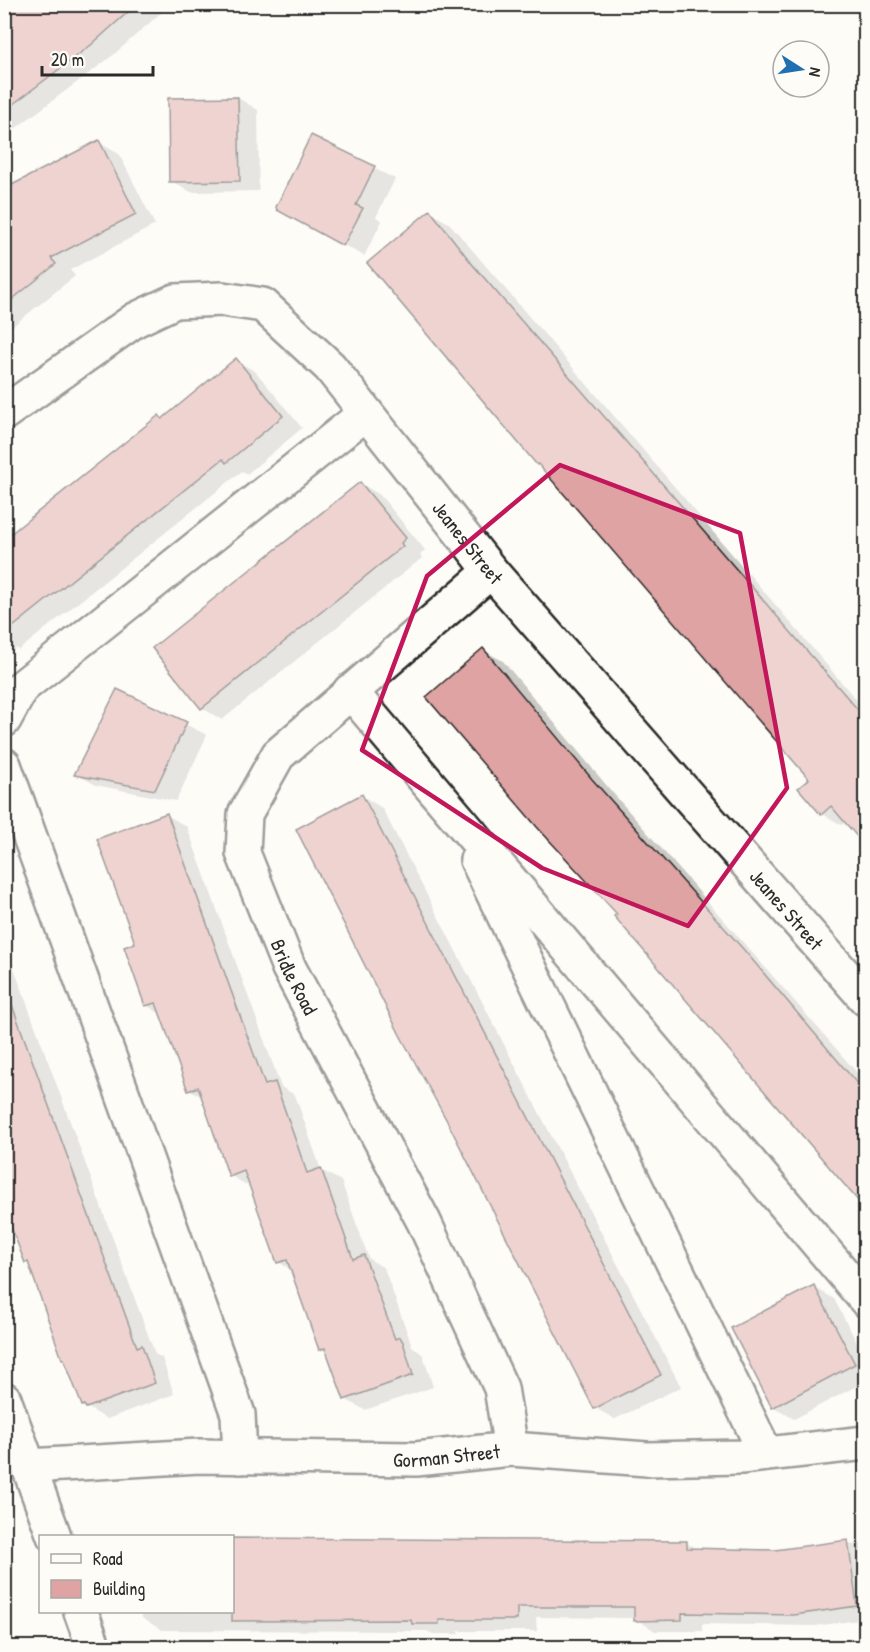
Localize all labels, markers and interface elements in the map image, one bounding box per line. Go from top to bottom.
scale bar [42,39,153,77]
north arrow [771,39,831,99]
text: 20 m [51,47,84,72]
text: N [804,66,827,79]
street label: Jeanes Street [427,495,510,591]
street label: Jeanes Street [744,863,831,956]
street label: Bridle Road [265,935,325,1019]
street label: Gorman Street [393,1437,502,1473]
legend [39,1535,234,1613]
text: Road [93,1546,123,1571]
text: Building [93,1576,145,1601]

